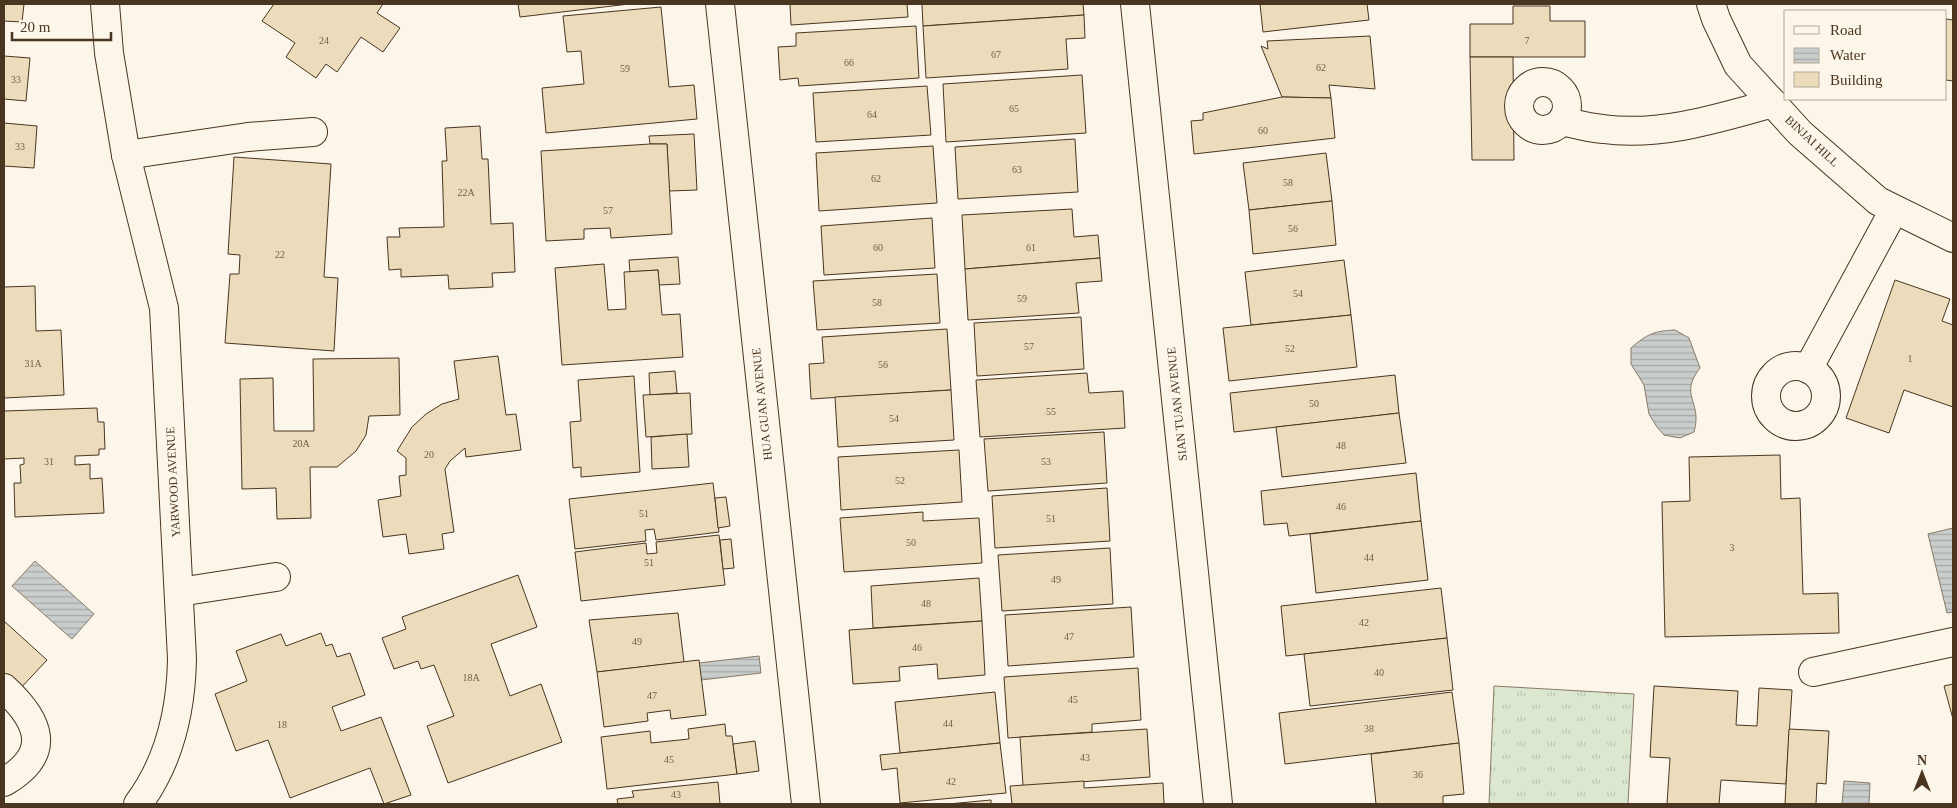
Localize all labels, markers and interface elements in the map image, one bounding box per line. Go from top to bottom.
scale bar [12,10,111,42]
legend [1784,10,1947,100]
text: 20 m [20,19,51,35]
text: Road [1830,22,1862,38]
house number: 24 [319,35,329,46]
house number: 7 [1525,35,1530,46]
text: Water [1830,47,1865,63]
house number: 67 [991,49,1001,60]
house number: 66 [844,57,854,68]
house number: 62 [1316,62,1326,73]
house number: 59 [620,63,630,74]
text: Building [1830,72,1883,88]
house number: 33 [11,74,21,85]
house number: 65 [1009,103,1019,114]
house number: 64 [867,109,877,120]
street label: BINJAI HILL [1782,113,1842,169]
house number: 60 [1258,125,1268,136]
house number: 33 [15,141,25,152]
house number: 63 [1012,164,1022,175]
house number: 62 [871,173,881,184]
house number: 58 [1283,177,1293,188]
house number: 22A [457,187,475,198]
house number: 57 [603,205,613,216]
house number: 56 [1288,223,1298,234]
house number: 60 [873,242,883,253]
house number: 61 [1026,242,1036,253]
house number: 22 [275,249,285,260]
house number: 54 [1293,288,1303,299]
house number: 59 [1017,293,1027,304]
house number: 58 [872,297,882,308]
house number: 57 [1024,341,1034,352]
house number: 52 [1285,343,1295,354]
street label: SIAN TUAN AVENUE [1164,346,1190,462]
street label: HUA GUAN AVENUE [749,347,775,461]
house number: 1 [1908,353,1913,364]
house number: 31A [24,358,42,369]
house number: 56 [878,359,888,370]
house number: 50 [1309,398,1319,409]
house number: 55 [1046,406,1056,417]
house number: 54 [889,413,899,424]
street label: YARWOOD AVENUE [163,426,183,538]
house number: 20A [292,438,310,449]
house number: 48 [1336,440,1346,451]
house number: 20 [424,449,434,460]
house number: 31 [44,456,54,467]
house number: 53 [1041,456,1051,467]
house number: 52 [895,475,905,486]
house number: 46 [1336,501,1346,512]
house number: 51 [639,508,649,519]
house number: 51 [1046,513,1056,524]
house number: 50 [906,537,916,548]
house number: 3 [1730,542,1735,553]
house number: 44 [1364,552,1374,563]
house number: 51 [644,557,654,568]
house number: 49 [1051,574,1061,585]
house number: 48 [921,598,931,609]
house number: 42 [1359,617,1369,628]
house number: 47 [1064,631,1074,642]
house number: 49 [632,636,642,647]
house number: 46 [912,642,922,653]
house number: 40 [1374,667,1384,678]
house number: 18A [462,672,480,683]
house number: 47 [647,690,657,701]
house number: 45 [1068,694,1078,705]
house number: 44 [943,718,953,729]
house number: 18 [277,719,287,730]
house number: 38 [1364,723,1374,734]
north arrow [1897,748,1947,798]
house number: 43 [1080,752,1090,763]
text: N [1917,753,1927,768]
house number: 45 [664,754,674,765]
house number: 36 [1413,769,1423,780]
house number: 42 [946,776,956,787]
house number: 43 [671,789,681,800]

